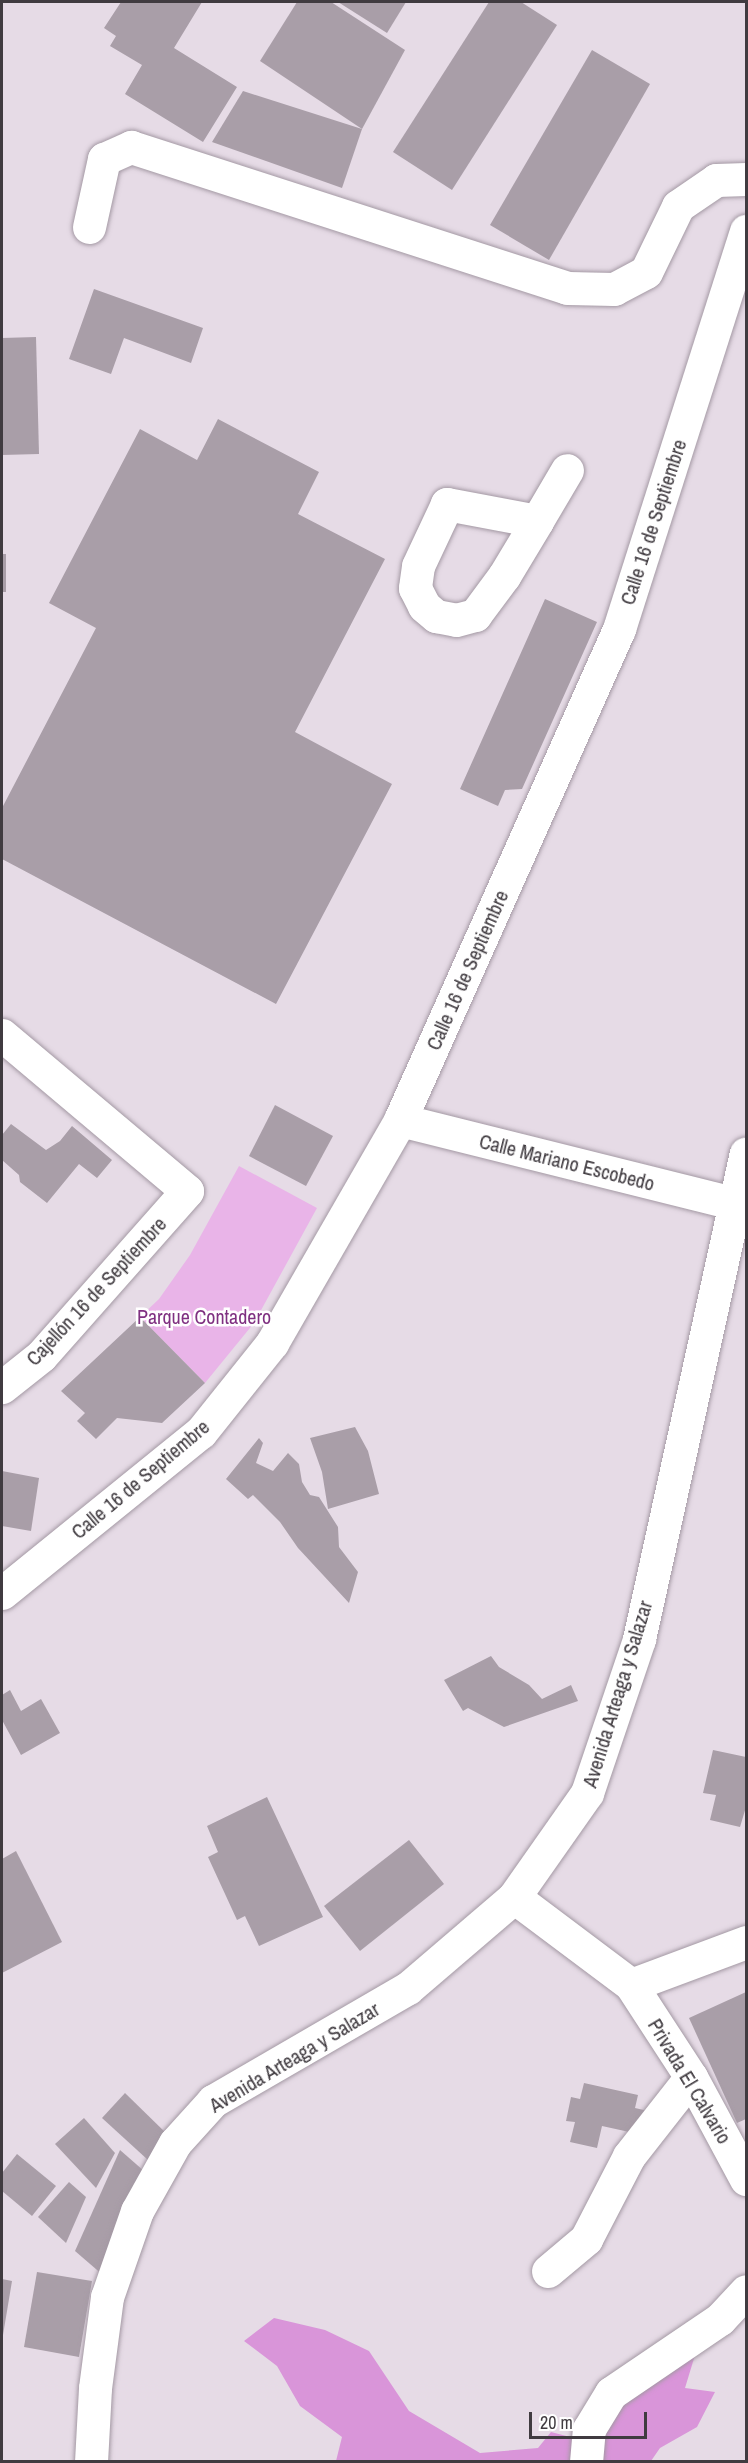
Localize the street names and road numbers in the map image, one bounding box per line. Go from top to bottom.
street label: Calle 16 de Septiembre [615,436,691,608]
street label: Calle 16 de Septiembre [421,886,513,1054]
street label: Calle Mariano Escobedo [477,1129,657,1195]
street label: Cajellón 16 de Septiembre [21,1212,171,1370]
street label: Calle 16 de Septiembre [66,1414,214,1544]
street label: Avenida Arteaga y Salazar [577,1597,657,1791]
street label: Avenida Arteaga y Salazar [204,1997,384,2117]
street label: Privada El Calvario [643,2014,737,2148]

